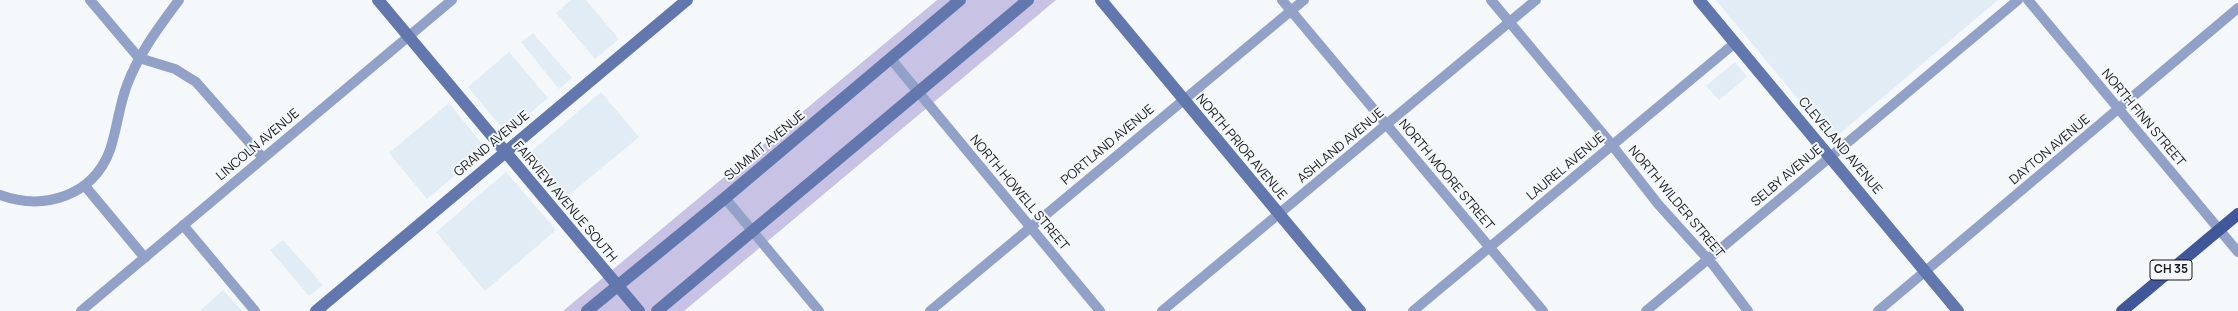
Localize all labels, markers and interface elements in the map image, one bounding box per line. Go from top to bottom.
street label: NORTH FINN STREET [2098,66,2188,170]
street label: NORTH PRIOR AVENUE [1192,91,1290,203]
street label: CLEVELAND AVENUE [1795,94,1885,198]
street label: PORTLAND AVENUE [1058,102,1158,188]
street label: ASHLAND AVENUE [1295,105,1387,187]
street label: LINCOLN AVENUE [213,106,303,184]
street label: GRAND AVENUE [451,108,533,180]
street label: SUMMIT AVENUE [722,108,808,184]
street label: DAYTON AVENUE [2007,112,2093,188]
street label: NORTH MOORE STREET [1395,116,1497,234]
street label: LAUREL AVENUE [1524,130,1608,204]
street label: NORTH HOWELL STREET [966,132,1072,254]
street label: FAIRVIEW AVENUE SOUTH [510,138,620,266]
street label: SELBY AVENUE [1748,142,1826,210]
street label: NORTH WILDER STREET [1625,143,1727,261]
road number: CH 35 [2150,260,2192,280]

